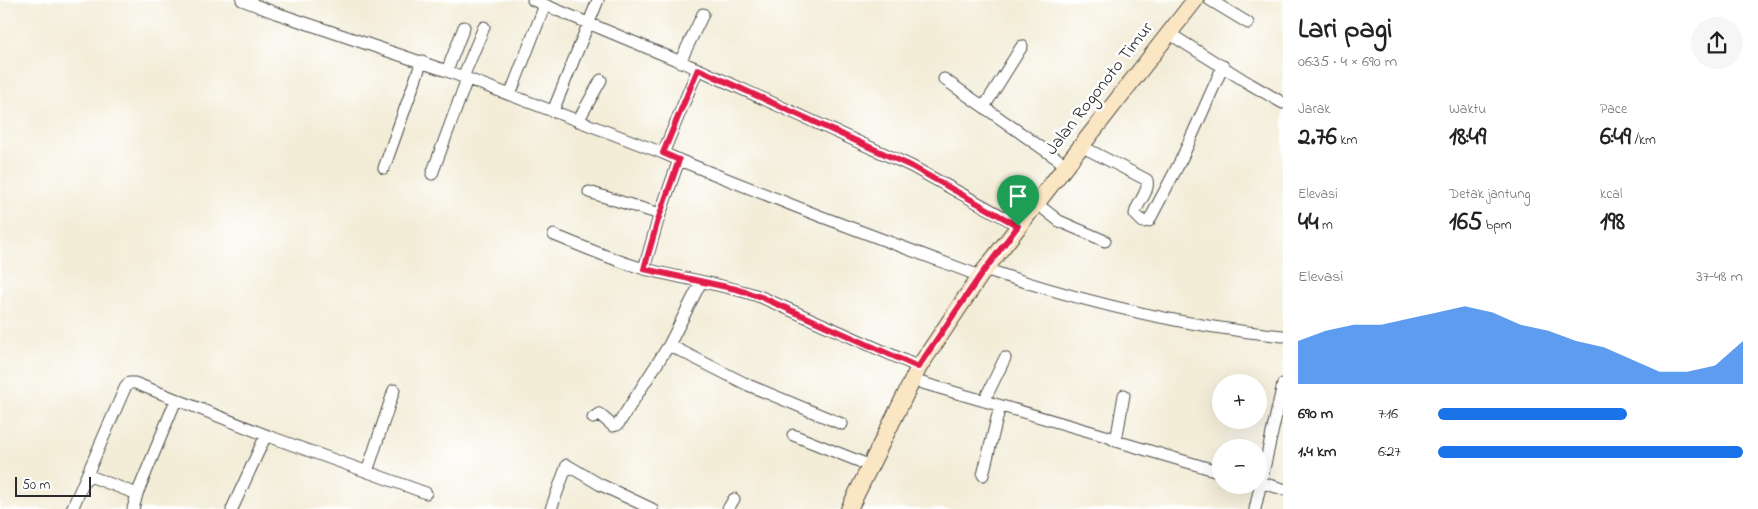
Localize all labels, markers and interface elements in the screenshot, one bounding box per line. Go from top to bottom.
text: Lari pagi [1298,10,1392,51]
street label: Jalan Rogonoto Timur [1040,16,1161,162]
button: share [1691,17,1743,69]
text: 06:35 · 4 × 690 m [1298,50,1397,74]
text: Jarak [1298,99,1330,120]
text: Waktu [1449,99,1486,120]
text: Pace [1600,99,1627,120]
text: 2.76 [1298,120,1337,156]
text: 18:49 [1449,120,1486,156]
text: 6:49 [1600,120,1631,156]
text: km [1337,130,1357,151]
text: /km [1631,130,1656,151]
pin [997,175,1039,226]
icon: arrive [1004,182,1032,210]
text: Elevasi [1298,184,1338,205]
text: Detak jantung [1449,184,1531,205]
text: kcal [1600,184,1622,205]
text: 44 [1298,205,1319,241]
text: 165 [1449,205,1482,241]
text: 198 [1600,205,1625,241]
text: m [1319,215,1333,236]
text: bpm [1482,215,1512,236]
text: Elevasi [1298,265,1343,289]
text: 37–48 m [1696,265,1743,289]
map controls [1212,374,1267,494]
button: + [1212,374,1267,429]
text: 690 m [1298,402,1333,426]
text: 7:16 [1378,402,1398,426]
button: − [1212,439,1267,494]
text: 1.4 km [1298,440,1336,464]
text: 6:27 [1378,440,1401,464]
scale bar [15,474,91,497]
text: 50 m [22,475,50,496]

